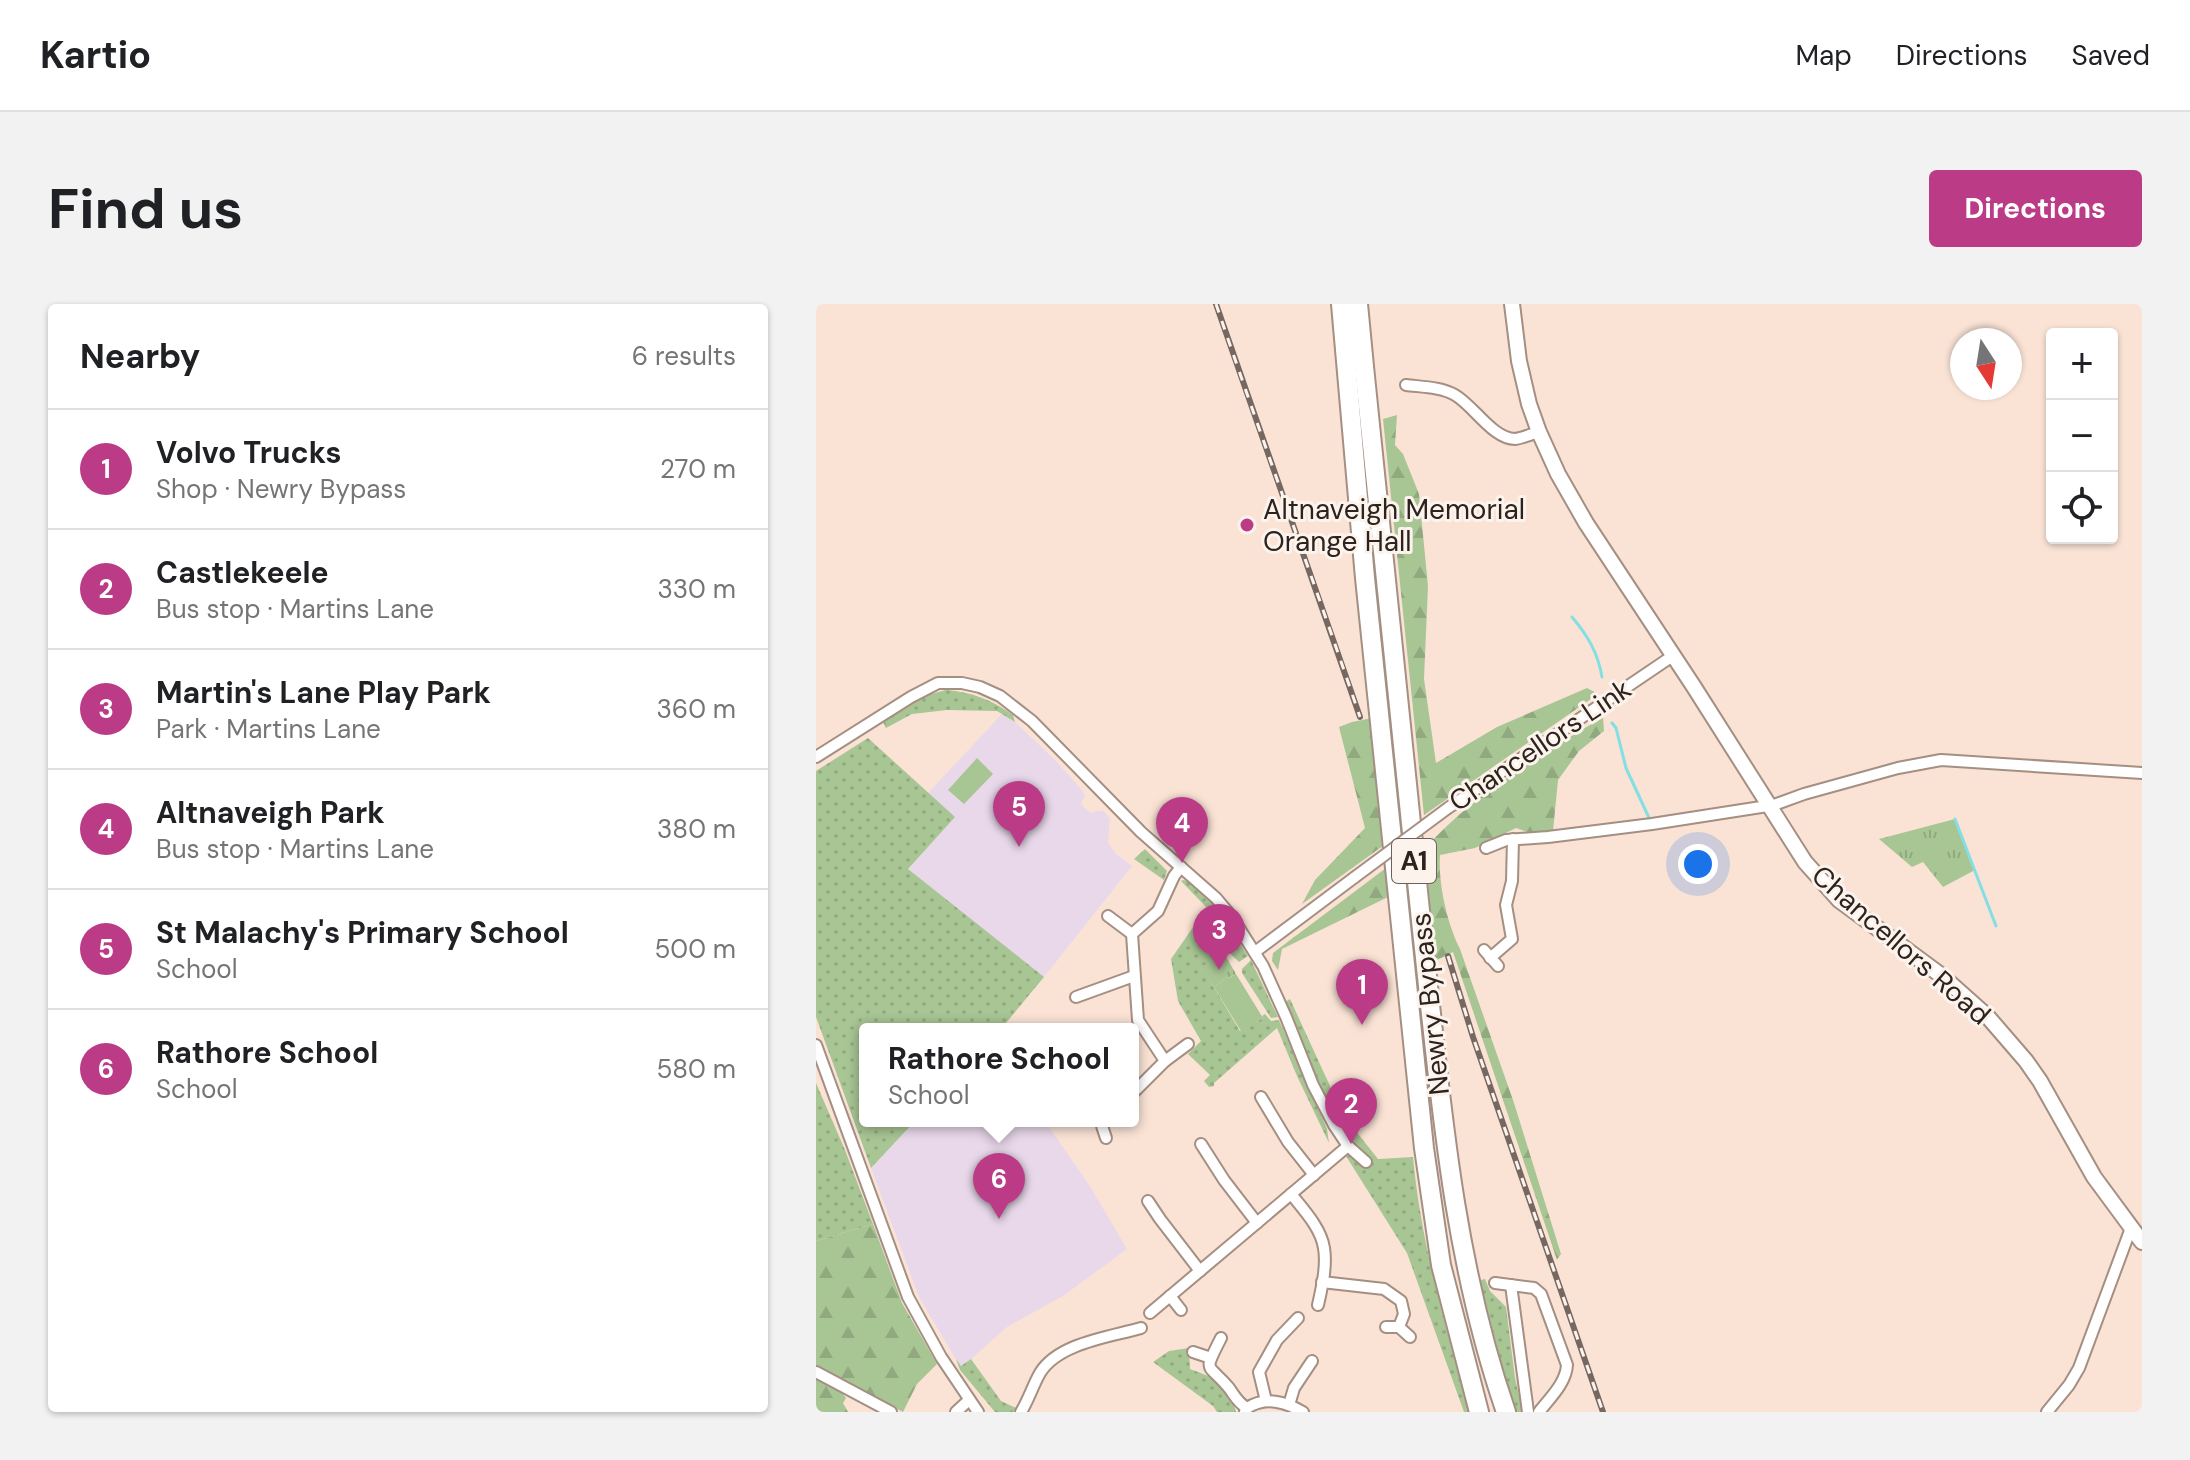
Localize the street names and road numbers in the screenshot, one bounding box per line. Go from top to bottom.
street label: Chancellors Link [1442,670,1638,820]
road number: A1 [1392,839,1436,883]
street label: Chancellors Road [1804,857,1998,1033]
street label: Newry Bypass [1402,911,1458,1097]

